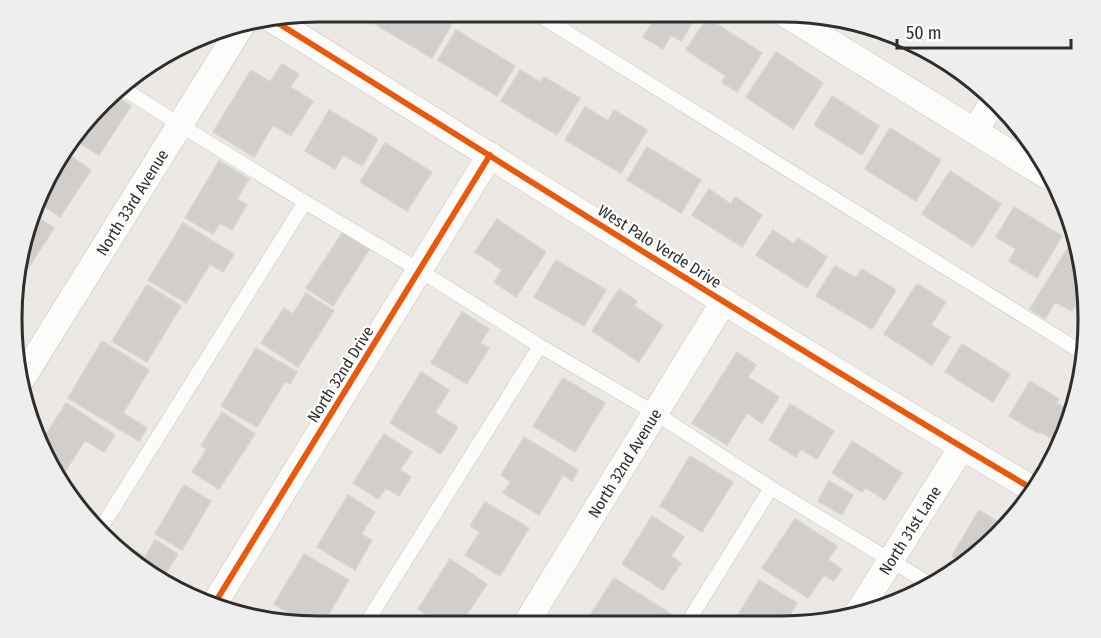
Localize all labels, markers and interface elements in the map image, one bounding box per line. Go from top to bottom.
scale bar [897,12,1071,50]
text: 50 m [906,22,942,44]
street label: North 33rd Avenue [92,146,172,259]
street label: West Palo Verde Drive [594,201,725,292]
street label: North 32nd Drive [303,323,378,426]
street label: North 32nd Avenue [584,405,666,521]
street label: North 31st Lane [875,482,945,578]

